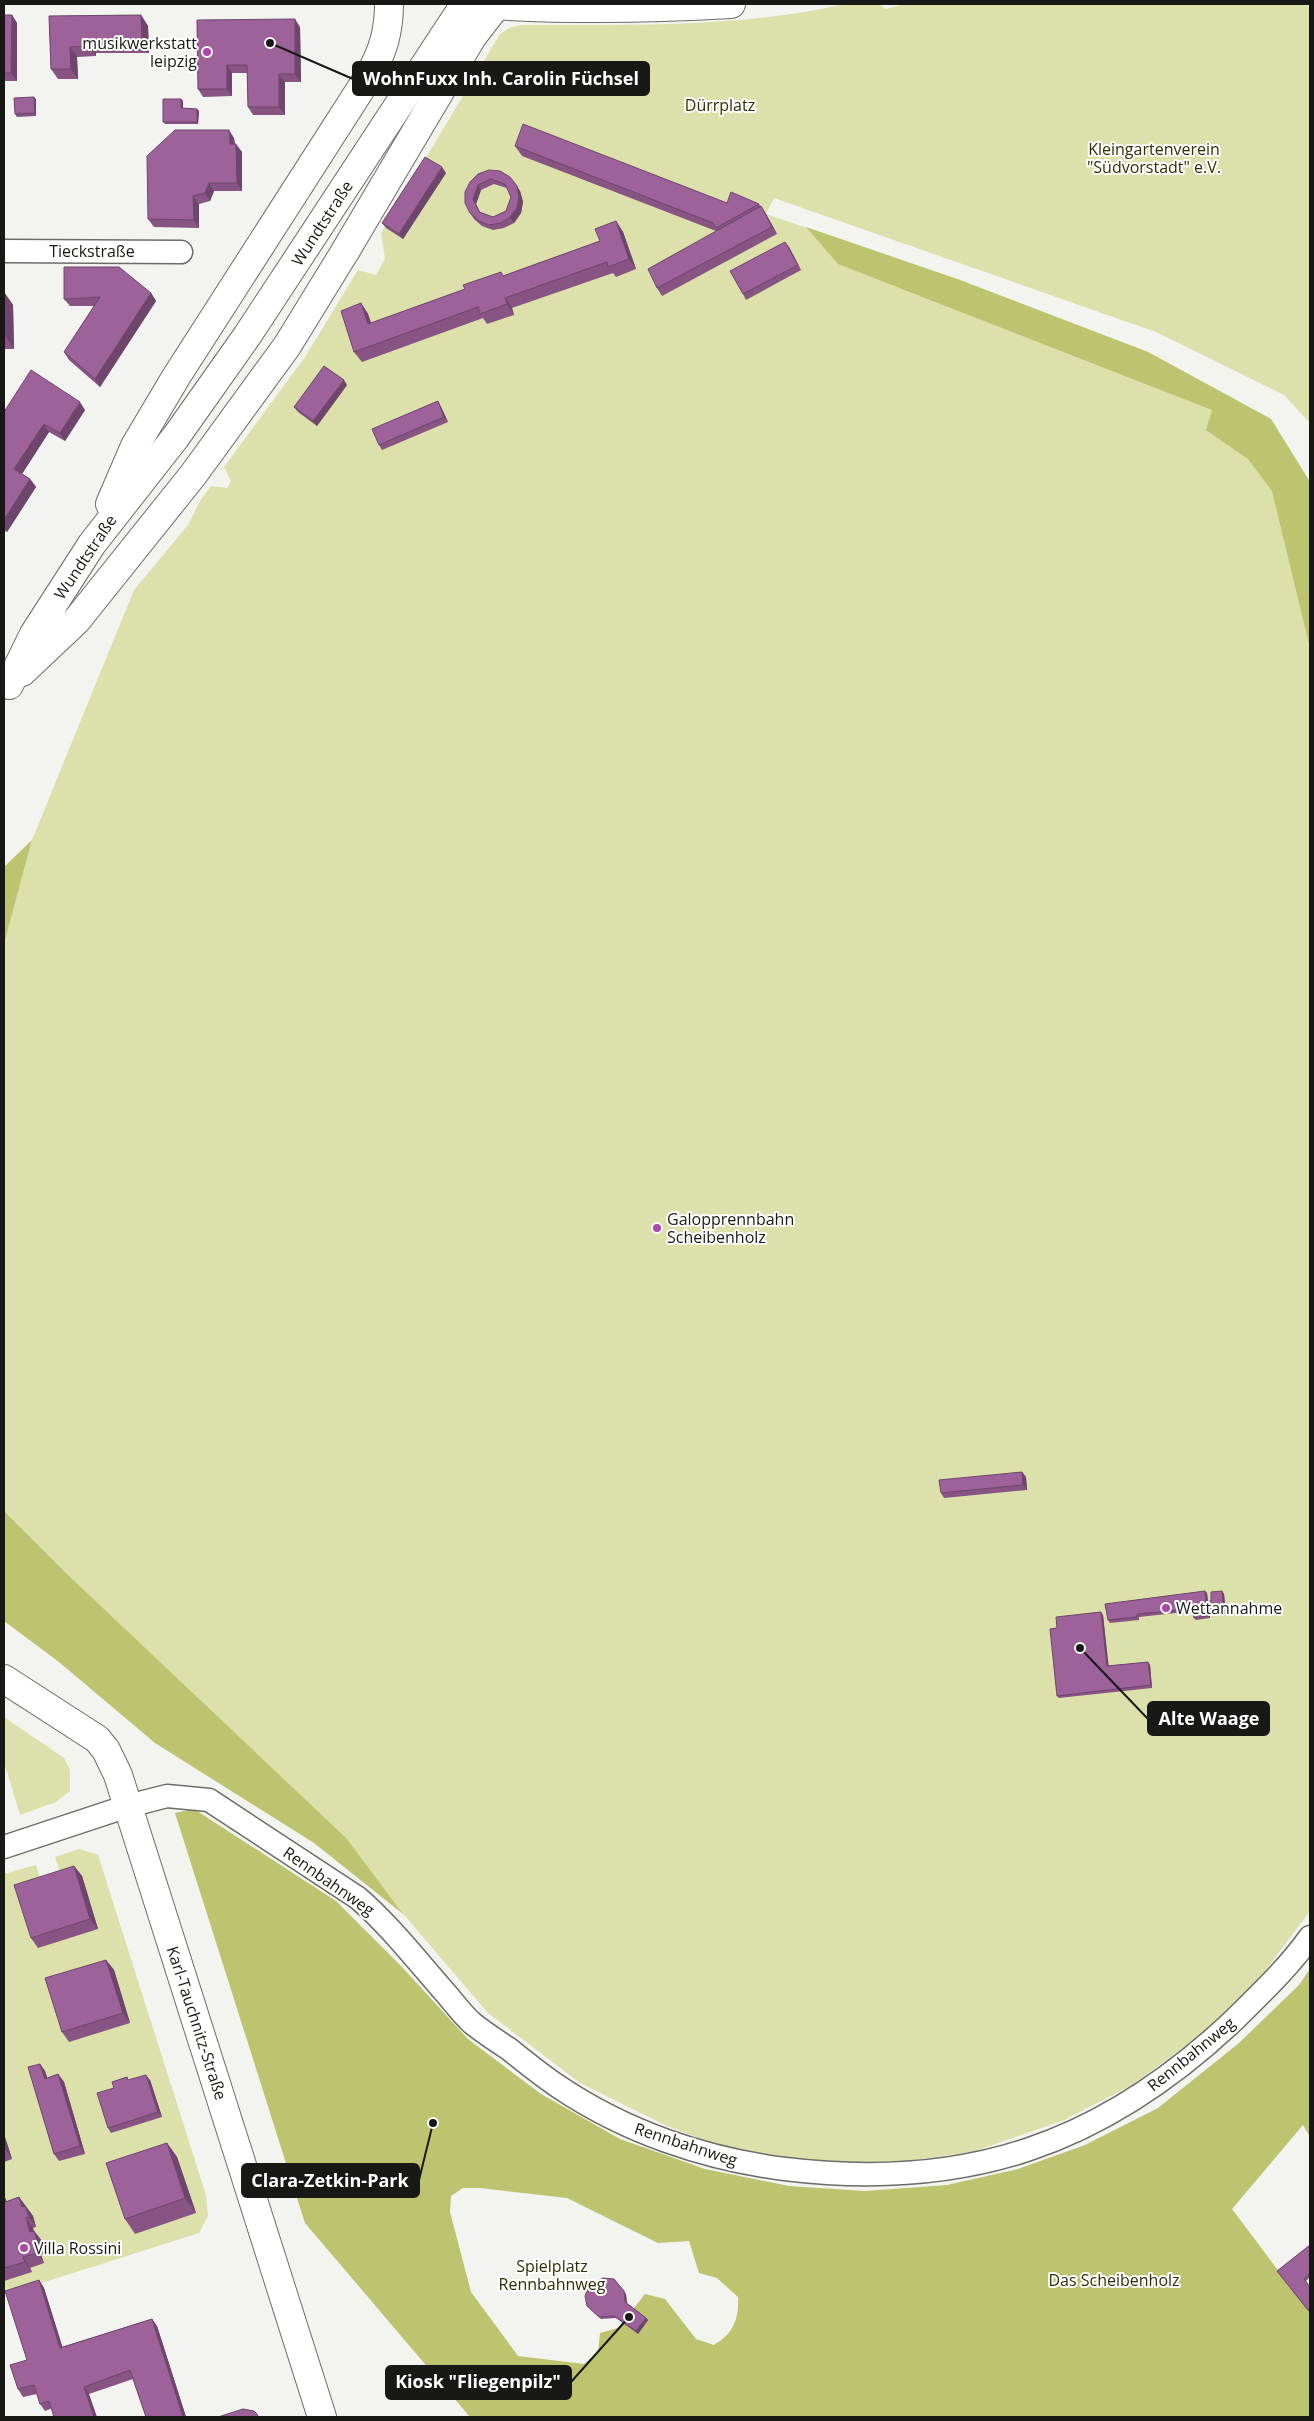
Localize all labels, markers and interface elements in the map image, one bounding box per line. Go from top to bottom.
place label: musikwerkstatt leipzig [82,32,197,72]
marker: musikwerkstatt leipzig [201,46,213,58]
callout: WohnFuxx Inh. Carolin Füchsel [353,62,649,95]
text: WohnFuxx Inh. Carolin Füchsel [363,66,639,90]
park label: Dürrplatz [685,94,755,116]
park label: Kleingartenverein "Südvorstadt" e.V. [1087,138,1221,178]
street label: Wundtstraße [286,176,358,270]
street label: Tieckstraße [49,240,135,262]
street label: Wundtstraße [49,510,121,604]
place label: Galopprennbahn Scheibenholz [667,1208,794,1248]
marker: Galopprennbahn Scheibenholz [651,1222,663,1234]
place label: Wettannahme [1176,1597,1282,1619]
marker: Wettannahme [1160,1602,1172,1614]
callout: Alte Waage [1148,1702,1269,1735]
text: Alte Waage [1159,1706,1260,1730]
street label: Rennbahnweg [279,1841,379,1921]
street label: Karl-Tauchnitz-Straße [162,1943,232,2103]
street label: Rennbahnweg [1143,2012,1240,2096]
street label: Rennbahnweg [632,2117,741,2171]
callout: Clara-Zetkin-Park [242,2164,419,2197]
text: Clara-Zetkin-Park [251,2168,409,2192]
place label: Villa Rossini [34,2237,121,2259]
marker: Villa Rossini [18,2242,30,2254]
park label: Spielplatz Rennbahnweg [499,2255,606,2295]
park label: Das Scheibenholz [1048,2269,1180,2291]
callout: Kiosk "Fliegenpilz" [386,2366,571,2399]
text: Kiosk "Fliegenpilz" [395,2369,561,2393]

